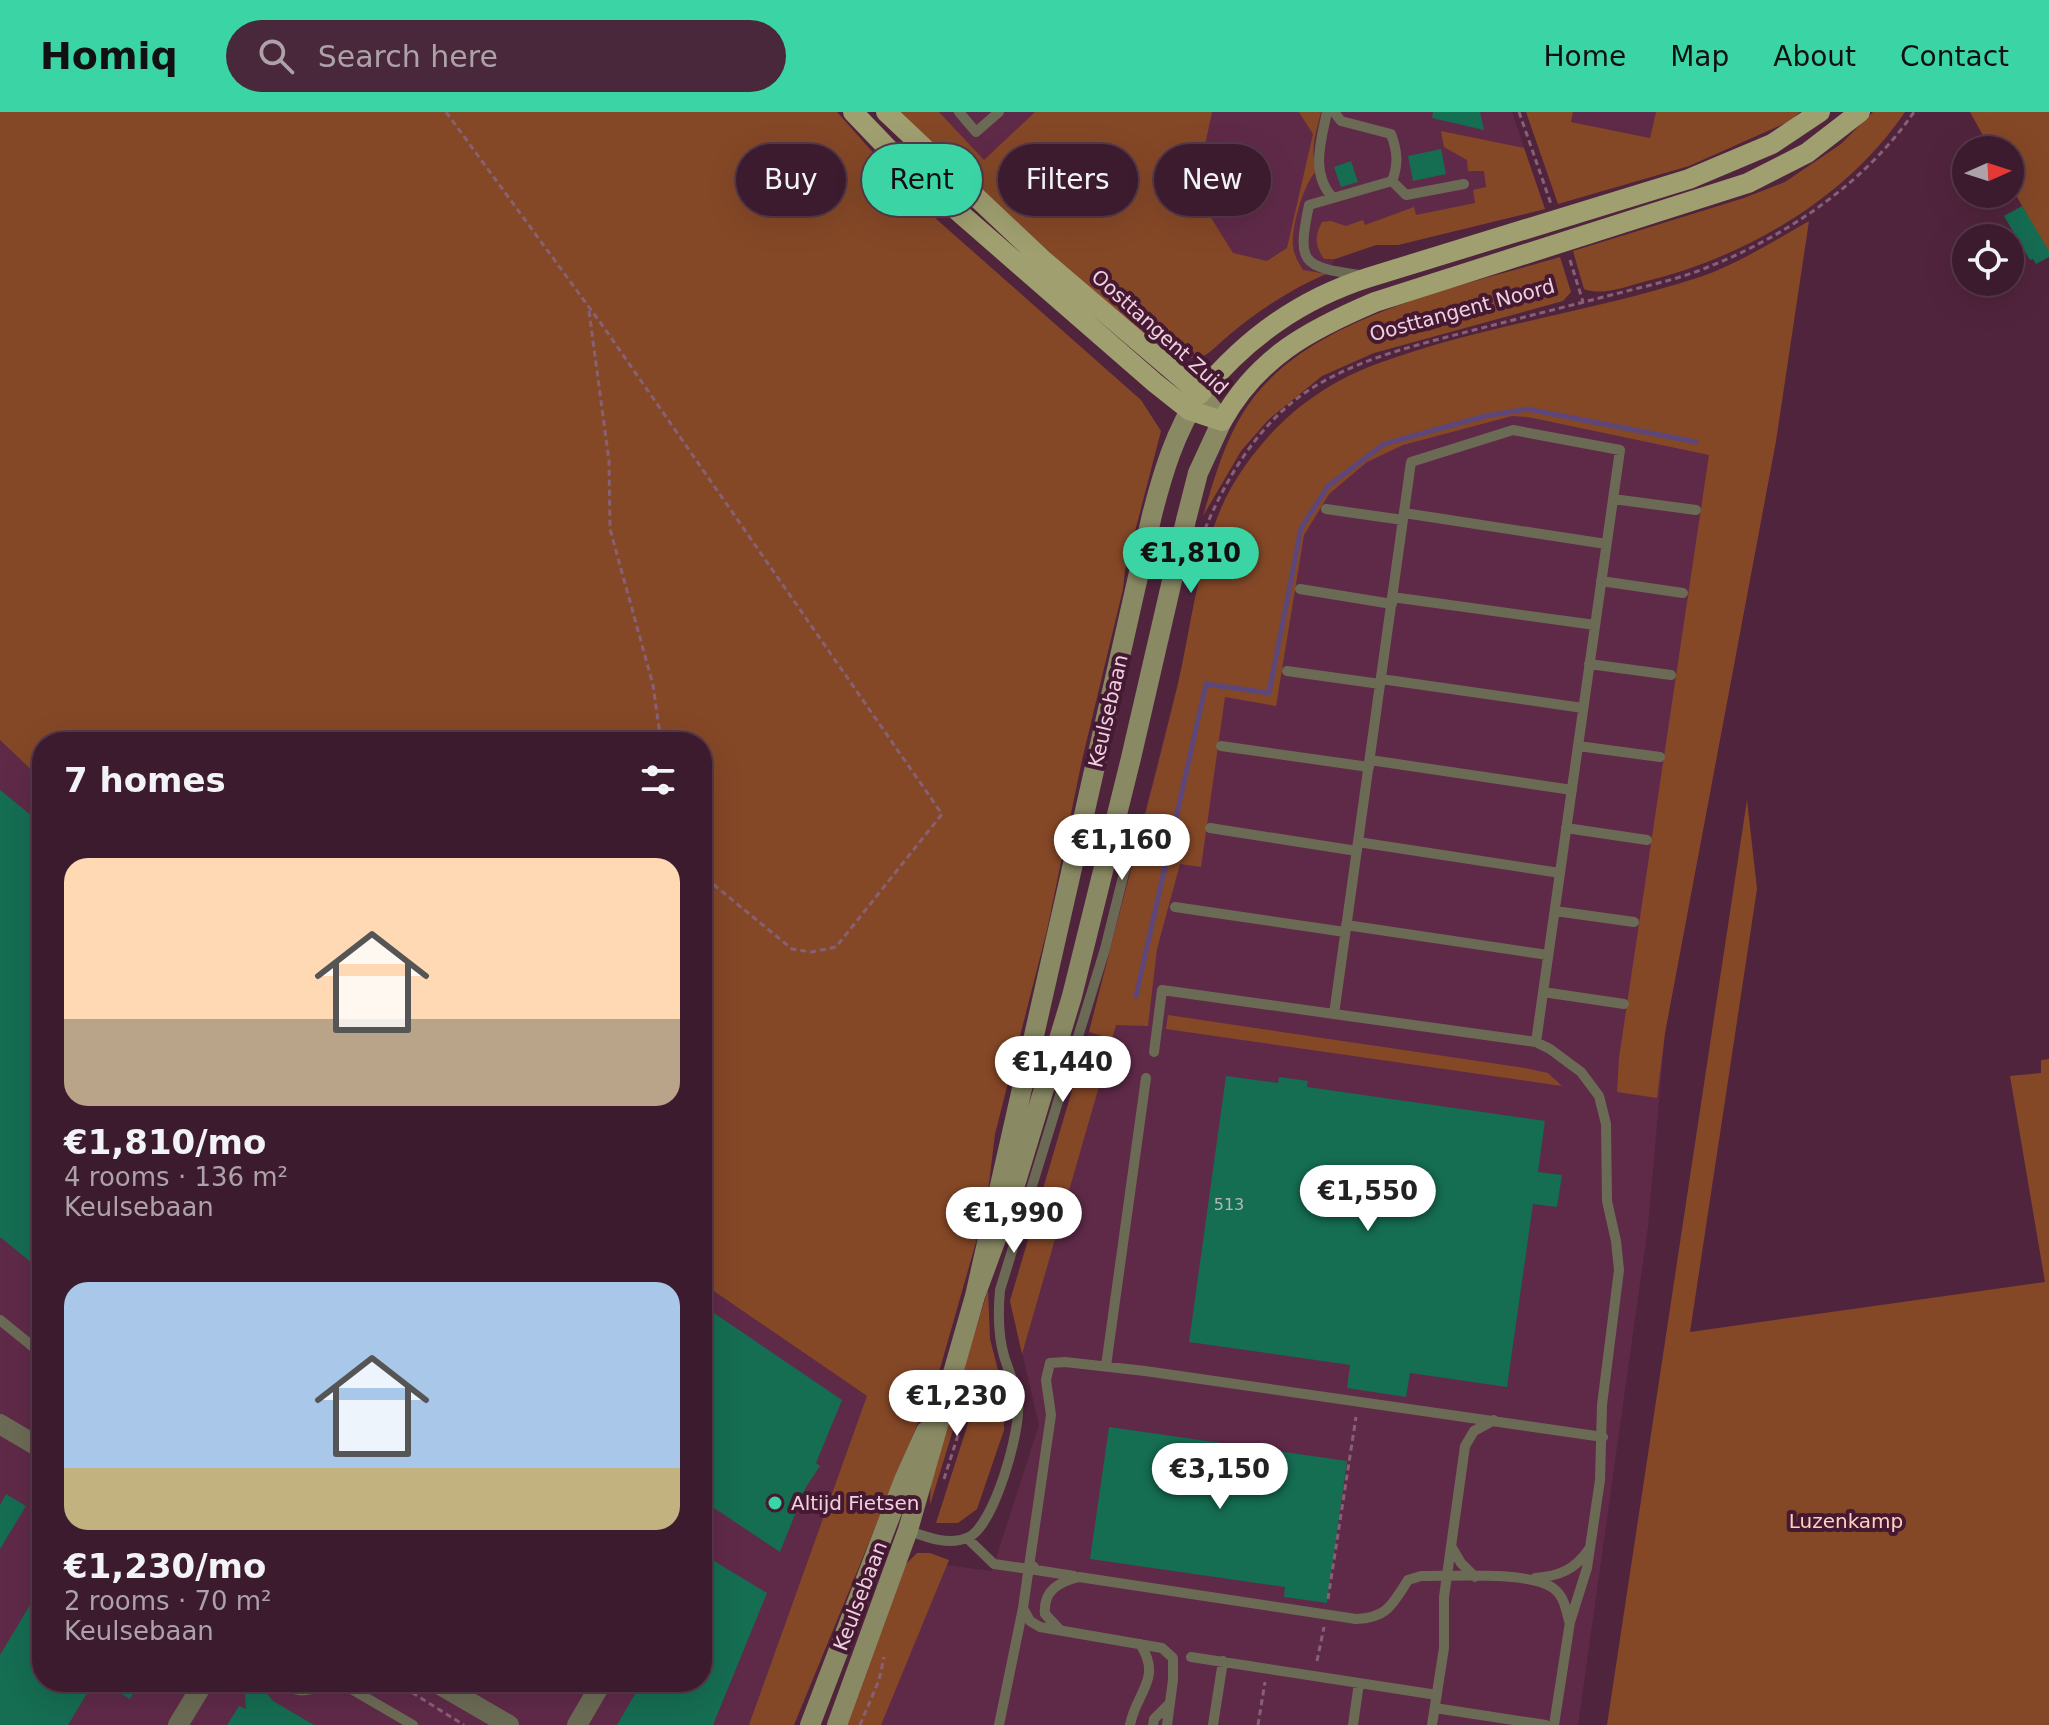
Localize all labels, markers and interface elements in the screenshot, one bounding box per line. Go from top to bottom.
search box [226,20,786,92]
text: Homiq [40,34,178,78]
icon: search [254,34,298,78]
text: Search here [318,39,498,74]
text: Home [1543,40,1626,73]
text: Map [1670,40,1729,73]
text: About [1773,40,1856,73]
text: Contact [1900,40,2009,73]
north arrow [1952,136,2024,208]
map controls [1952,136,2024,296]
chip: Buy [736,144,846,216]
chip: Rent [862,144,982,216]
chip: Filters [998,144,1138,216]
chip: New [1154,144,1271,216]
button: locate [1952,224,2024,296]
street label: Oosttangent Zuid [1087,264,1233,400]
street label: Oosttangent Noord [1367,274,1557,346]
pin: €1,810 [1126,527,1256,595]
text: €1,810 [1141,538,1241,568]
street label: Keulsebaan [1083,652,1133,770]
icon: filters [636,758,680,802]
text: 7 homes [64,760,226,800]
pin: €1,160 [1057,814,1187,882]
text: €1,160 [1072,825,1172,855]
icon: home [300,910,444,1054]
pin: €1,440 [998,1036,1128,1104]
text: €1,440 [1013,1047,1113,1077]
text: €1,810/mo [64,1122,266,1162]
text: 4 rooms · 136 m² [64,1162,288,1192]
pin: €1,550 [1303,1165,1433,1233]
text: €1,550 [1318,1176,1418,1206]
pin: €1,990 [949,1187,1079,1255]
text: Keulsebaan [64,1192,214,1222]
house number: 513 [1214,1195,1244,1214]
text: €1,990 [964,1198,1064,1228]
icon: home [300,1334,444,1478]
pin: €1,230 [892,1370,1022,1438]
text: €1,230 [907,1381,1007,1411]
pin: €3,150 [1155,1443,1285,1511]
text: €3,150 [1170,1454,1270,1484]
place label: Altijd Fietsen [791,1491,919,1515]
marker: Altijd Fietsen [766,1494,784,1512]
park label: Luzenkamp [1789,1509,1903,1533]
street label: Keulsebaan [828,1538,892,1654]
text: €1,230/mo [64,1546,266,1586]
text: 2 rooms · 70 m² [64,1586,272,1616]
text: Keulsebaan [64,1616,214,1646]

